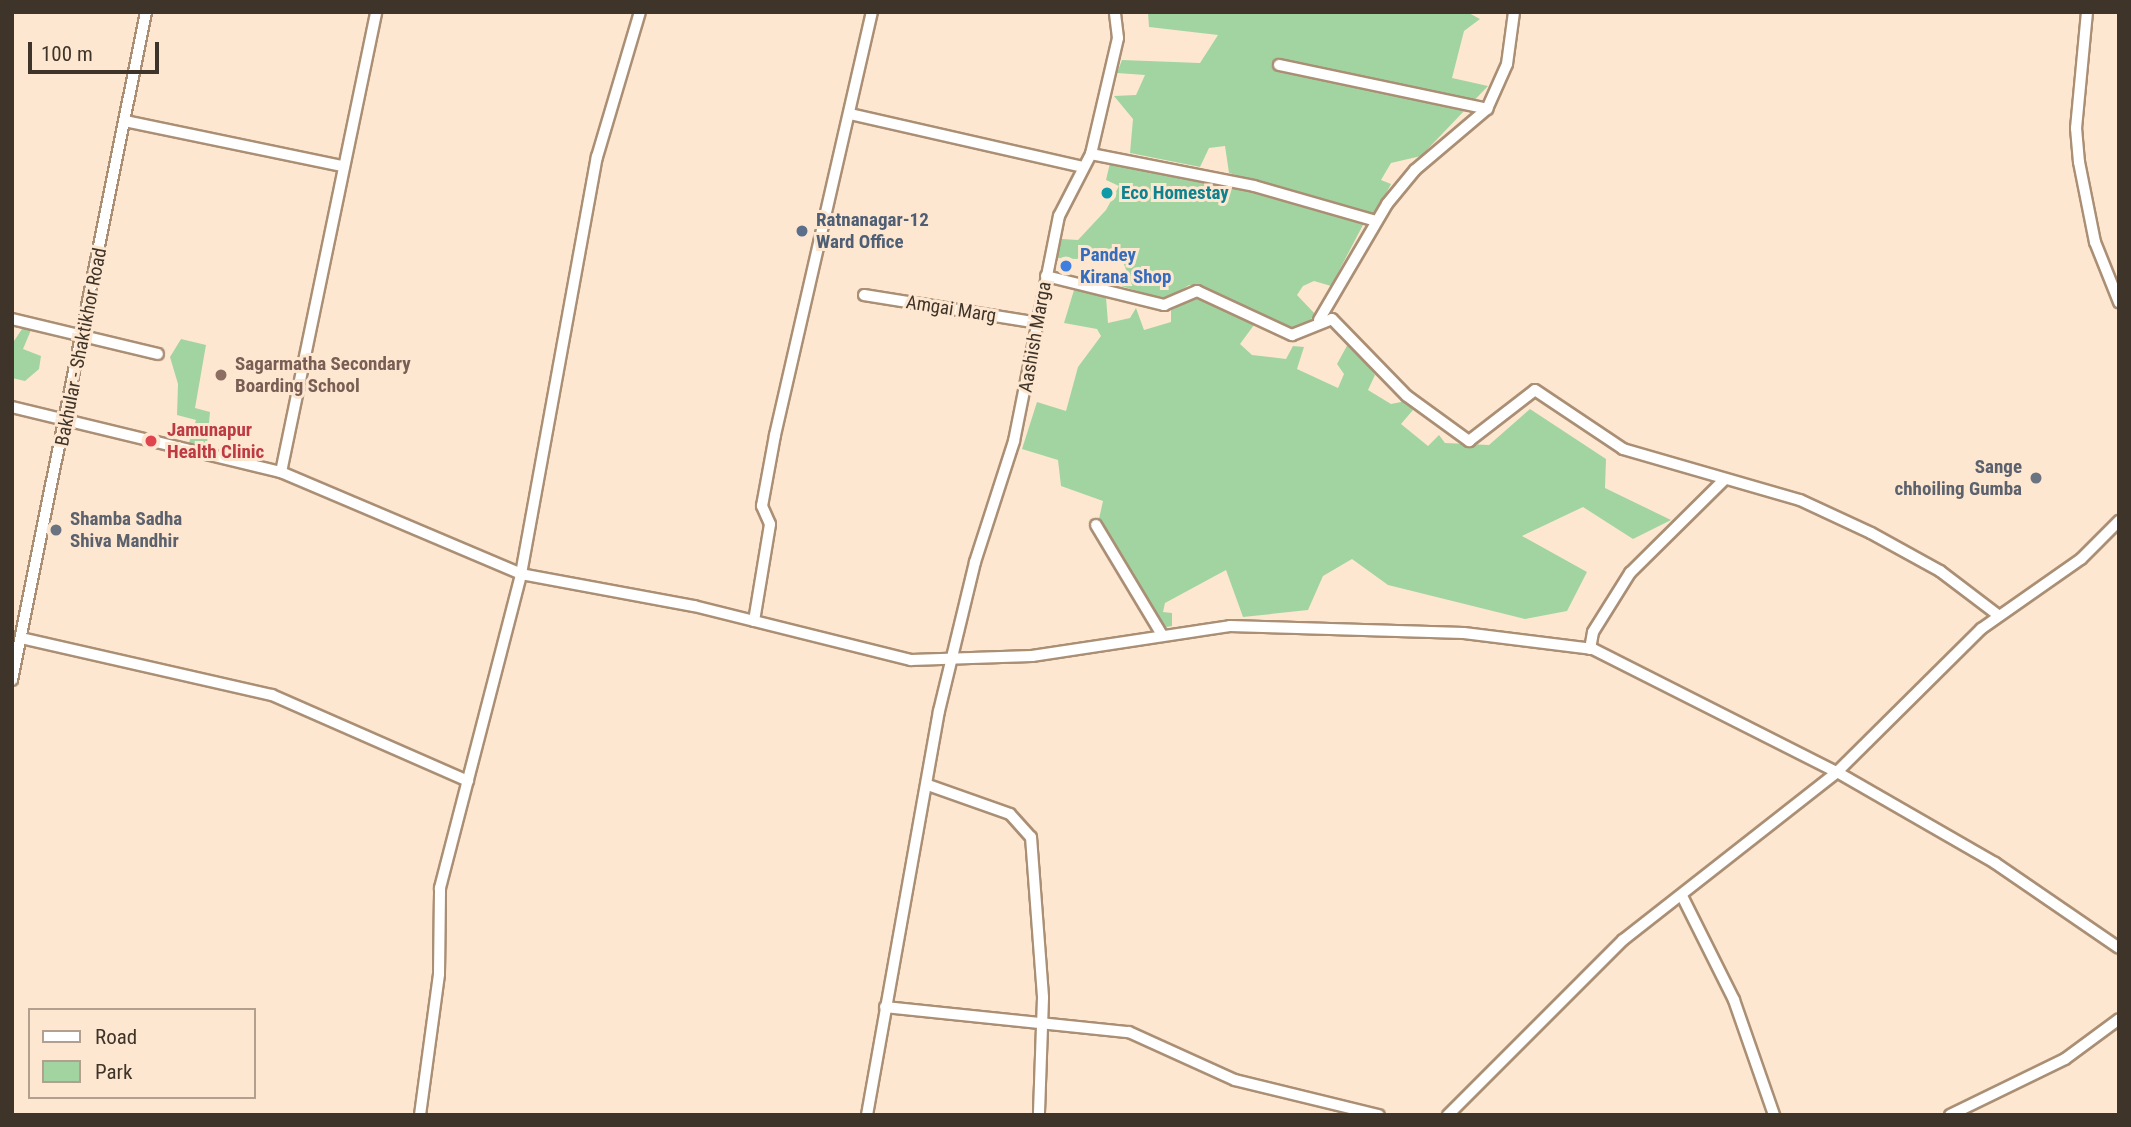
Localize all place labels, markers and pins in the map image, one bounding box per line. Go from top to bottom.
place label: Eco Homestay [1121,182,1229,204]
marker: Eco Homestay [1099,185,1115,201]
place label: Ratnanagar-12 Ward Office [816,209,929,253]
marker: Ratnanagar-12 Ward Office [794,223,810,239]
place label: Pandey Kirana Shop [1080,244,1171,288]
marker: Pandey Kirana Shop [1058,258,1074,274]
place label: Sagarmatha Secondary Boarding School [235,353,411,397]
marker: Sagarmatha Secondary Boarding School [213,367,229,383]
place label: Jamunapur Health Clinic [167,419,264,463]
marker: Jamunapur Health Clinic [141,431,161,451]
place label: Sange chhoiling Gumba [1895,456,2022,500]
marker: Sange chhoiling Gumba [2028,470,2044,486]
place label: Shamba Sadha Shiva Mandhir [70,508,182,552]
marker: Shamba Sadha Shiva Mandhir [48,522,64,538]

